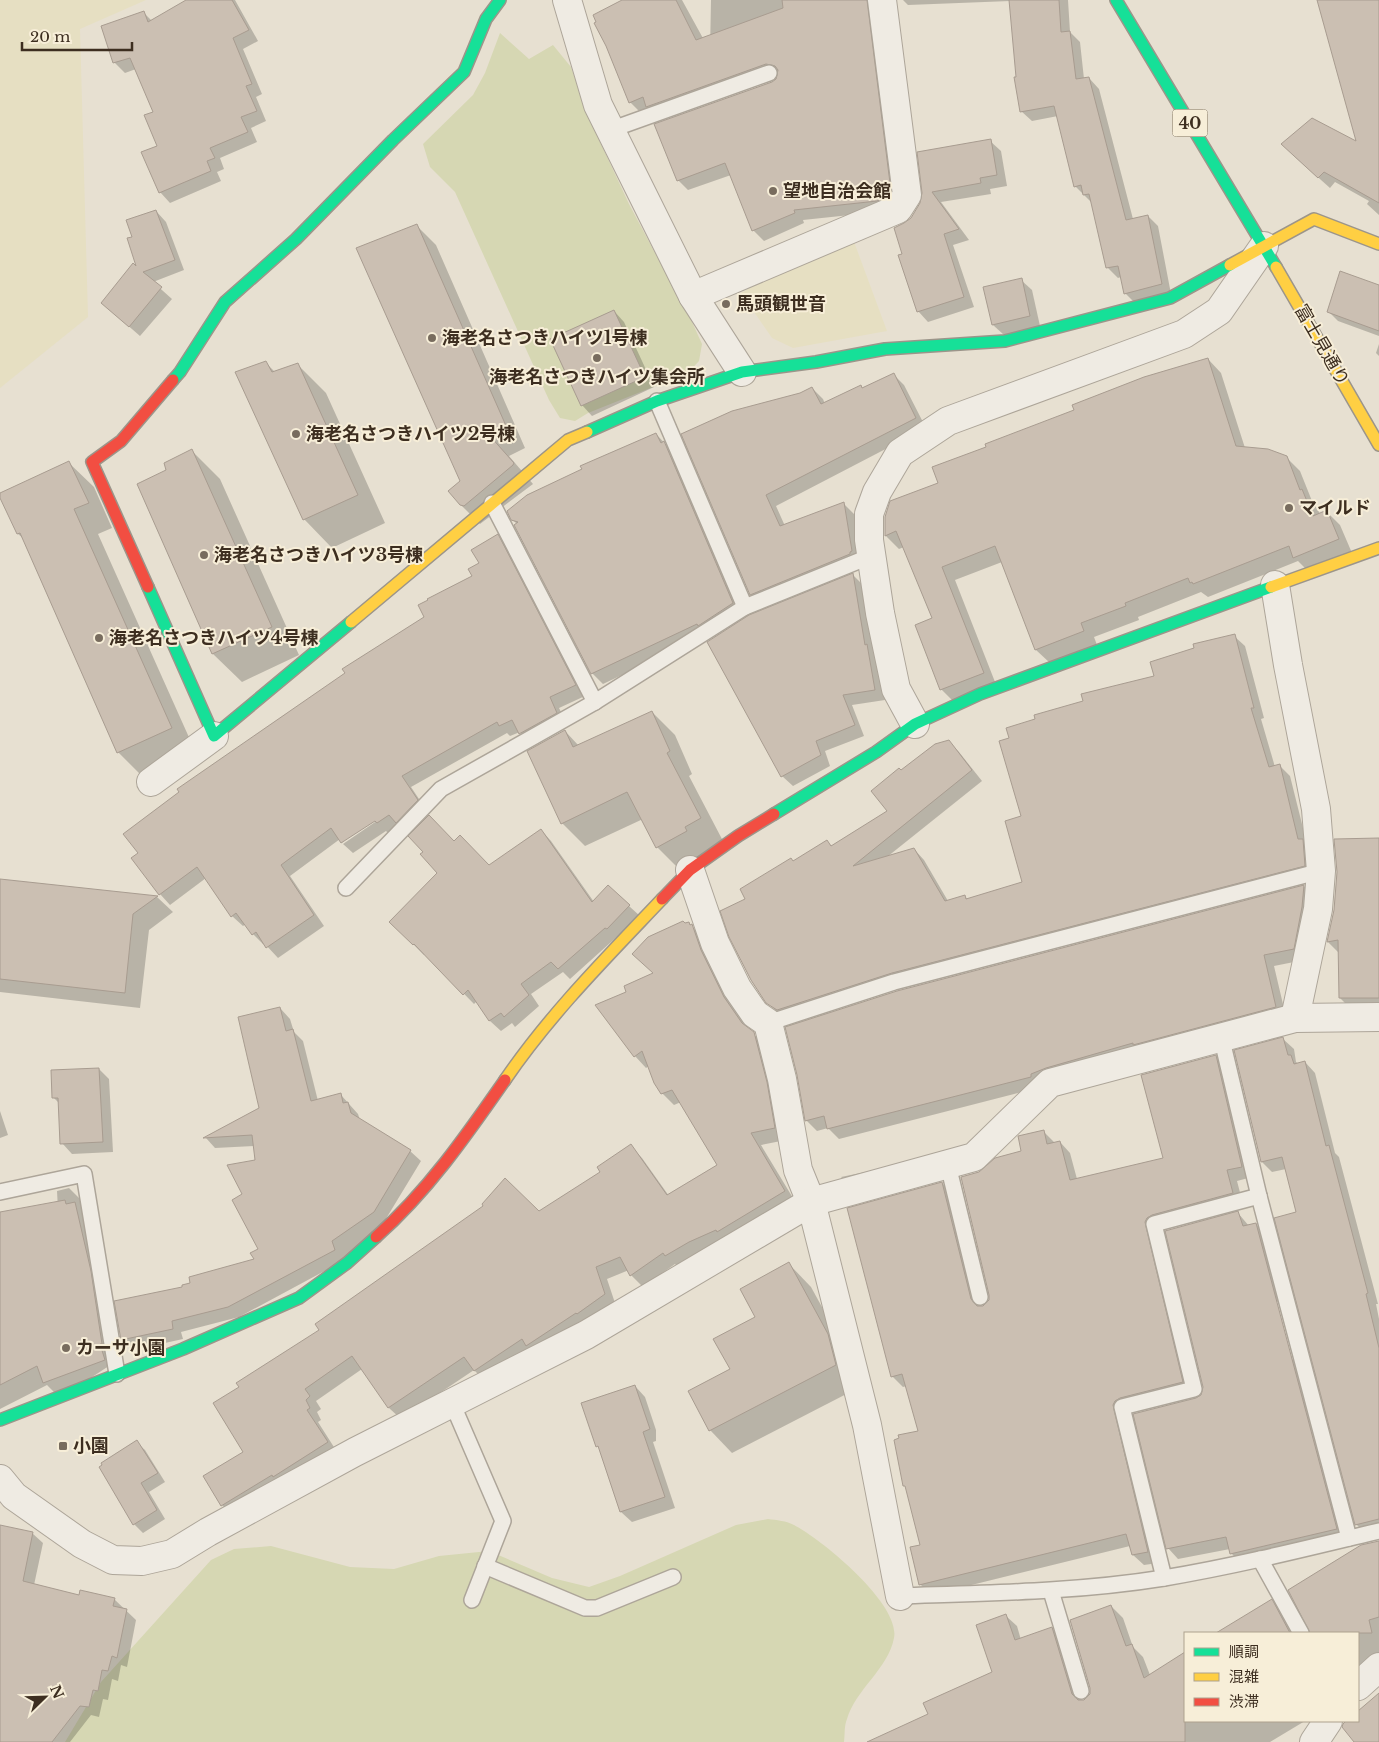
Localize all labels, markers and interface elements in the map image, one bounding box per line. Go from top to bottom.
scale bar [22,20,132,52]
text: 20 m [30,27,70,46]
road number: 40 [1172,110,1208,136]
place label: 望地自治会館 [783,180,891,202]
marker: 望地自治会館 [767,185,779,197]
place label: 馬頭観世音 [736,293,826,315]
marker: 馬頭観世音 [720,298,732,310]
street label: 富士見通り [1290,301,1354,389]
place label: 海老名さつきハイツ1号棟 [442,327,648,349]
marker: 海老名さつきハイツ1号棟 [426,332,438,344]
marker: 海老名さつきハイツ集会所 [591,352,603,364]
place label: 海老名さつきハイツ集会所 [489,366,705,388]
place label: 海老名さつきハイツ2号棟 [306,423,515,445]
marker: 海老名さつきハイツ2号棟 [290,428,302,440]
place label: マイルド [1299,497,1371,519]
marker: マイルド [1283,502,1295,514]
place label: 海老名さつきハイツ3号棟 [214,544,423,566]
marker: 海老名さつきハイツ3号棟 [198,549,210,561]
place label: 海老名さつきハイツ4号棟 [109,627,319,649]
marker: 海老名さつきハイツ4号棟 [93,632,105,644]
place label: カーサ小園 [76,1337,166,1359]
marker: カーサ小園 [60,1342,72,1354]
place label: 小園 [73,1435,109,1457]
marker: 小園 [57,1440,69,1452]
legend [1184,1632,1359,1722]
text: 順調 [1229,1642,1259,1661]
text: 混雑 [1229,1667,1259,1686]
north arrow [20,1672,70,1722]
text: N [46,1682,68,1701]
text: 渋滞 [1229,1692,1259,1711]

